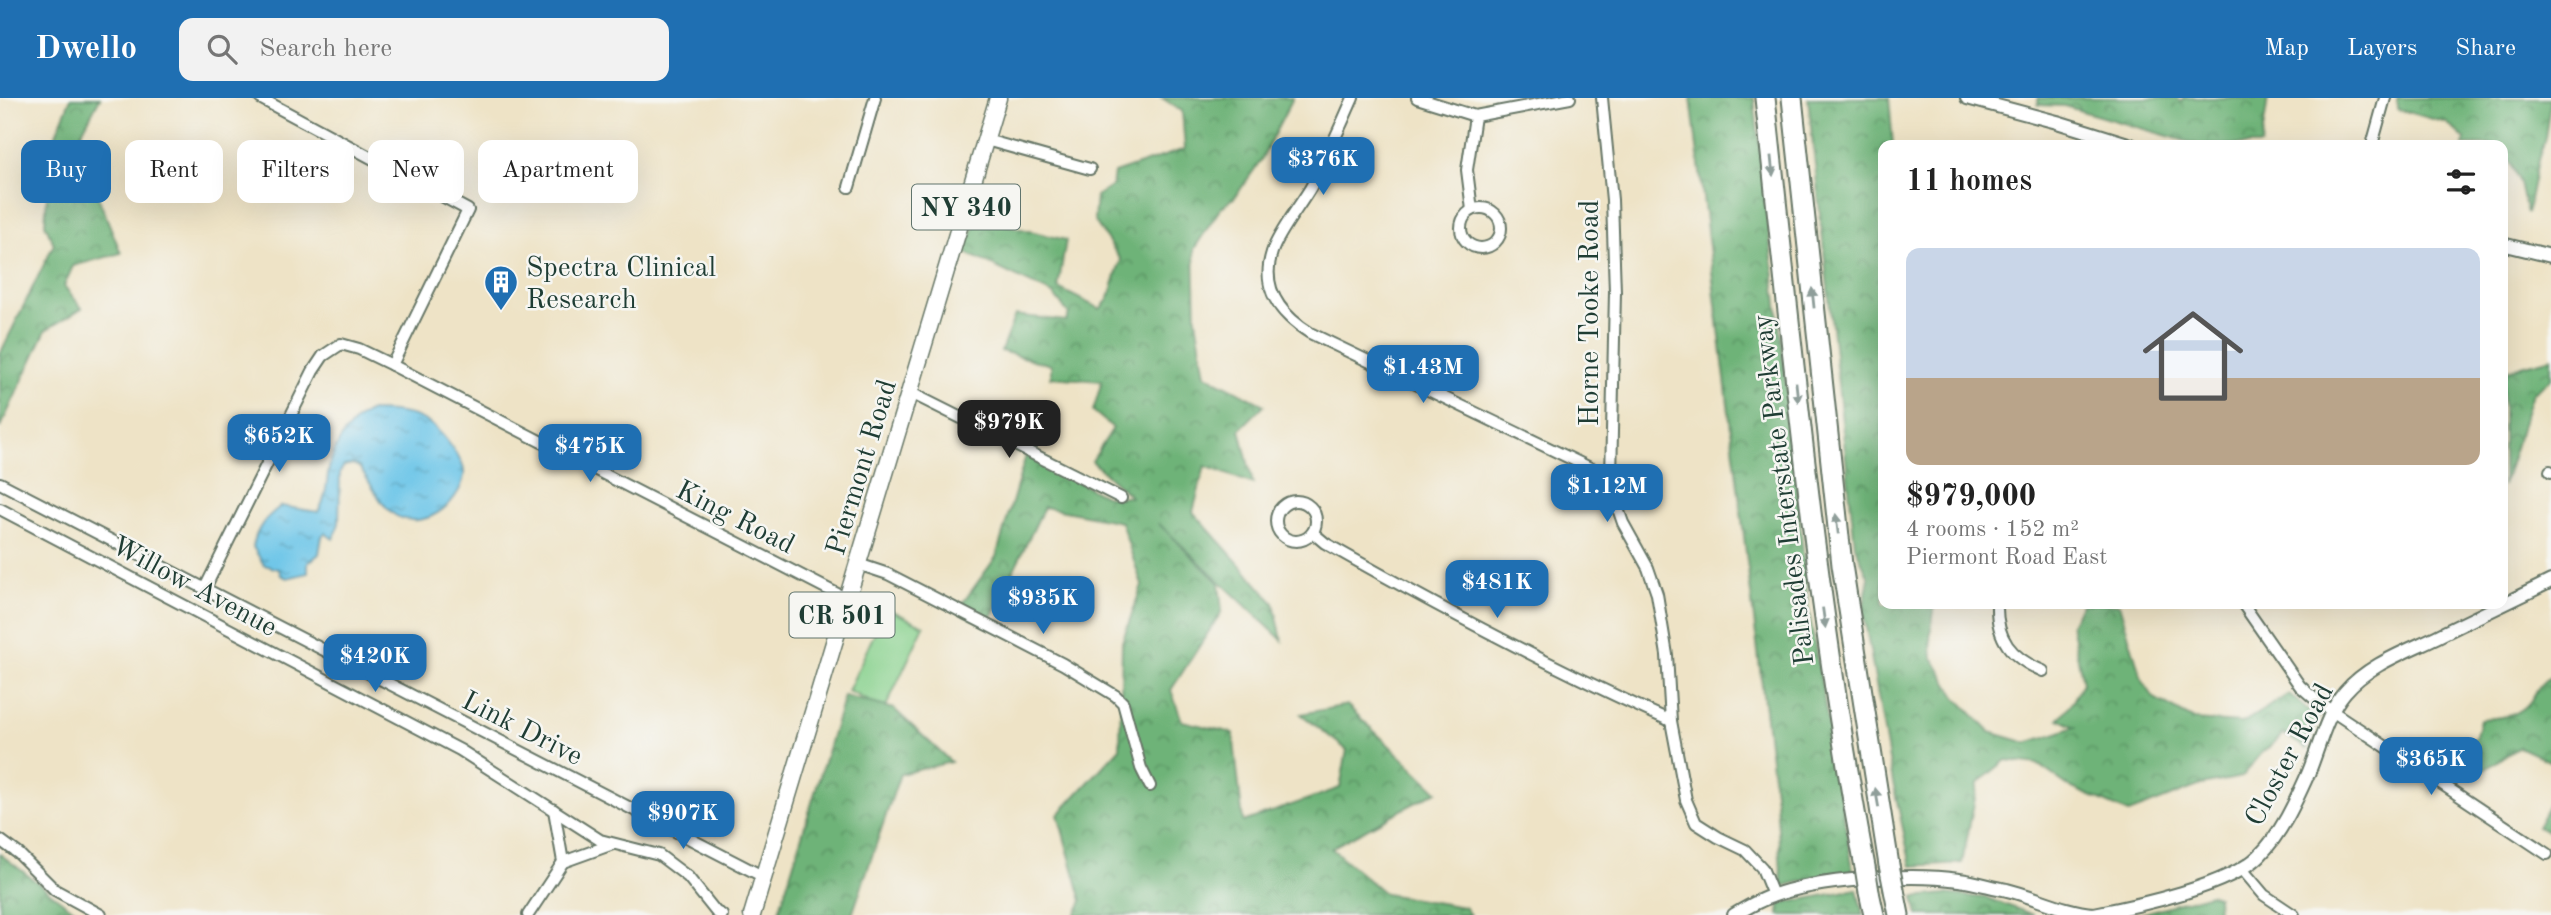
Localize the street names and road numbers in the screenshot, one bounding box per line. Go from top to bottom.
road number: NY 340 [912,184,1020,230]
street label: Horne Tooke Road [1577,200,1605,426]
street label: Palisades Interstate Parkway [1750,312,1820,667]
street label: Piermont Road [823,377,903,559]
street label: King Road [671,477,799,560]
street label: Willow Avenue [106,532,281,643]
road number: CR 501 [790,593,894,638]
street label: Closter Road [2241,680,2340,831]
street label: Link Drive [457,687,586,772]

